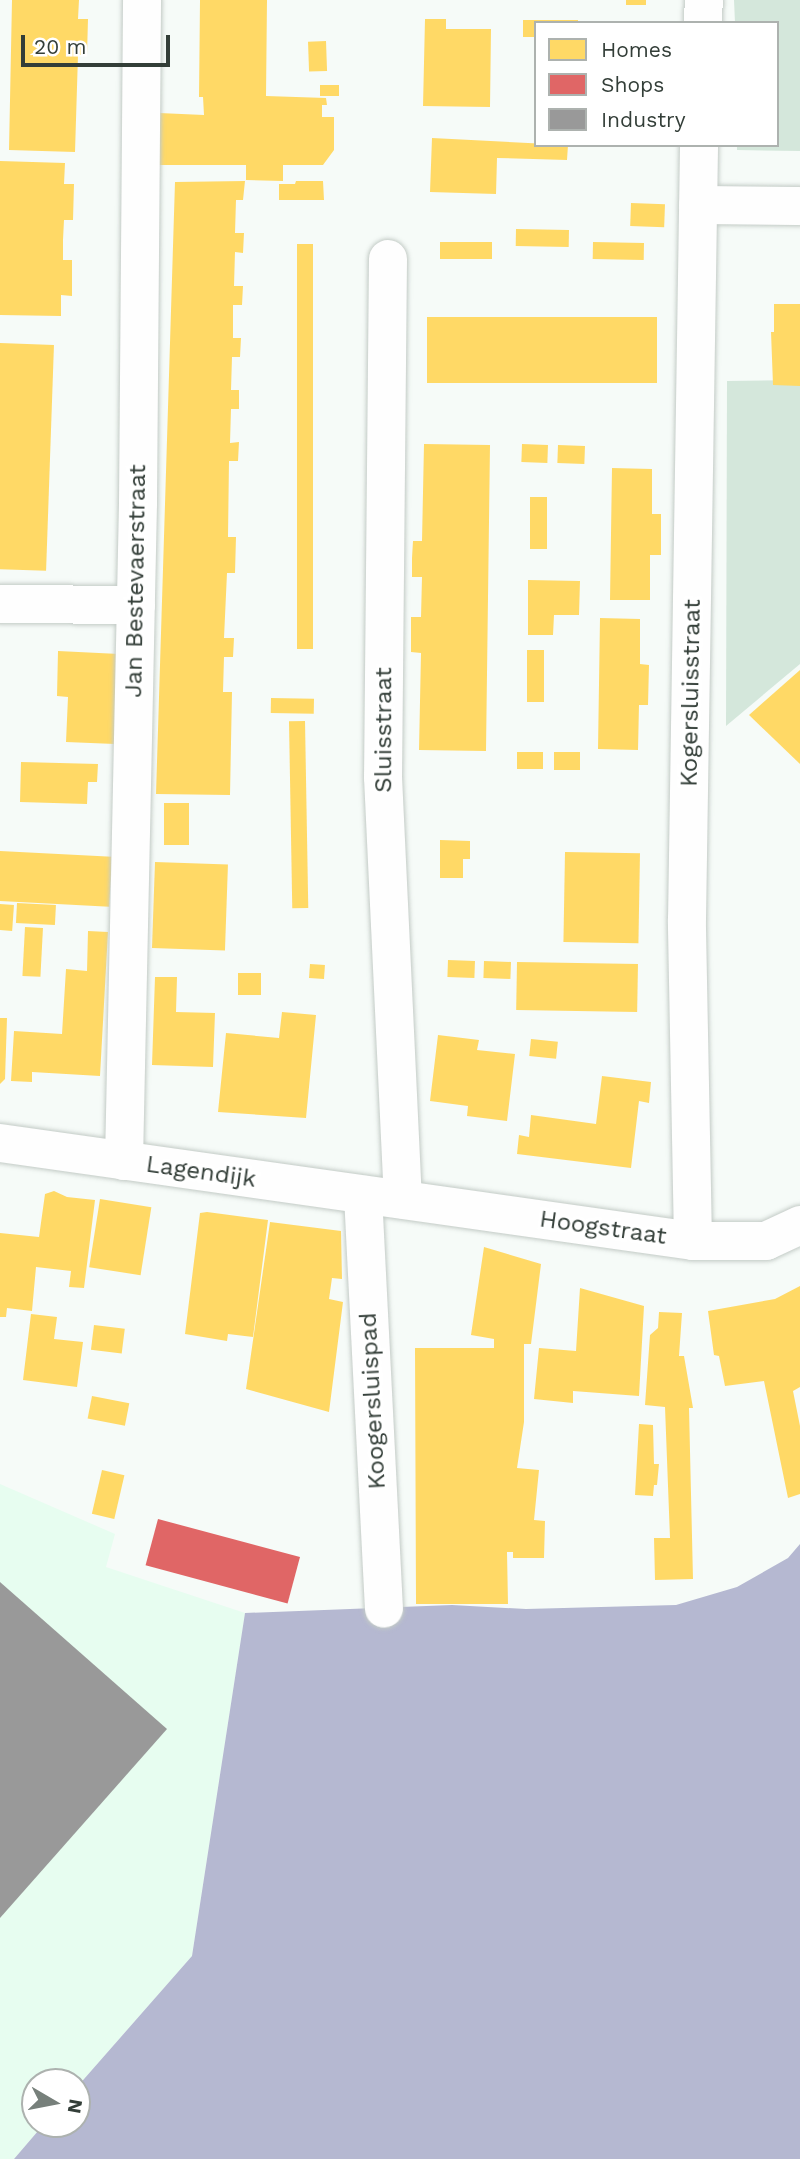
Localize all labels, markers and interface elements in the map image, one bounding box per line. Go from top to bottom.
scale bar [24,21,173,65]
legend [534,21,779,147]
text: 20 m [34,34,86,59]
text: Homes [601,37,672,62]
text: Shops [601,72,664,97]
text: Industry [601,107,686,132]
street label: Jan Bestevaerstraat [120,464,152,698]
street label: Kogersluisstraat [675,599,707,787]
street label: Sluisstraat [370,667,398,793]
street label: Lagendijk [144,1150,258,1194]
street label: Hoogstraat [538,1205,668,1251]
street label: Koogersluispad [354,1312,392,1490]
north arrow [21,2068,91,2138]
text: N [63,2097,88,2115]

